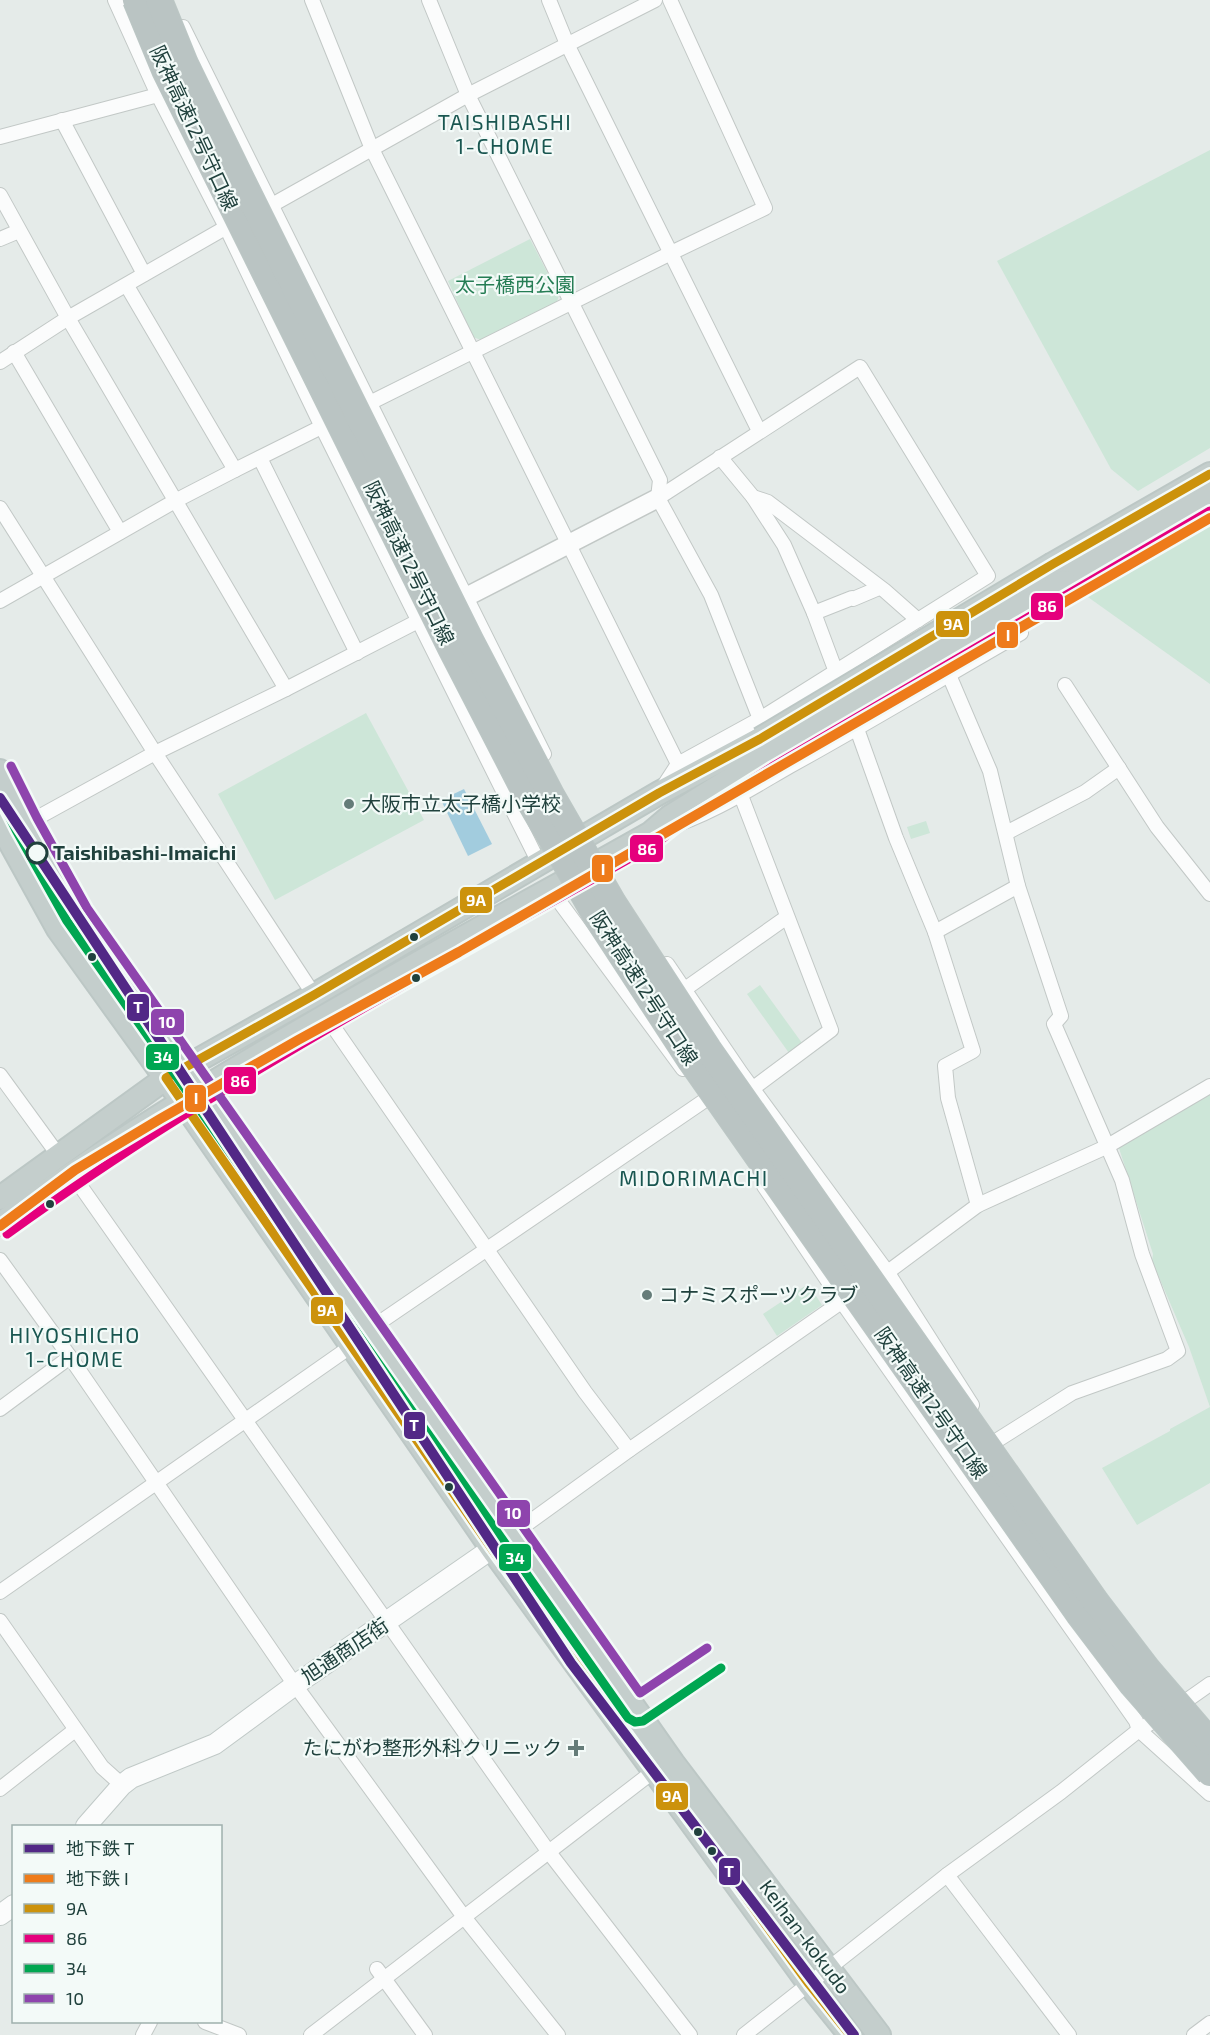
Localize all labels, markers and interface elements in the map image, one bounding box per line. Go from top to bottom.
street label: 阪神高速12号守口線 [146,41,244,214]
district label: TAISHIBASHI 1-CHOME [438,109,572,158]
park label: 太子橋西公園 [455,272,575,296]
street label: 阪神高速12号守口線 [360,477,460,648]
line badge: 86 [1030,592,1064,621]
text: 86 [1037,596,1057,615]
line badge: 9A [935,610,970,638]
text: 9A [943,614,963,633]
line badge: I [996,621,1019,649]
text: I [1006,625,1010,644]
place label: 大阪市立太子橋小学校 [361,791,561,815]
marker: 大阪市立太子橋小学校 [342,797,356,811]
line badge: 86 [629,834,664,863]
text: 86 [637,839,657,858]
place label: Taishibashi-Imaichi [53,840,236,864]
marker: Taishibashi-Imaichi [26,842,48,864]
line badge: I [591,854,614,883]
text: I [601,859,605,878]
line badge: 9A [459,886,493,914]
text: 9A [466,890,486,909]
street label: 阪神高速12号守口線 [586,906,704,1069]
unlabelled marker [408,931,420,943]
unlabelled marker [86,951,98,963]
unlabelled marker [410,972,422,984]
line badge: T [126,993,150,1022]
text: T [133,997,143,1016]
line badge: 10 [150,1008,185,1036]
text: 10 [158,1012,176,1031]
line badge: 34 [145,1043,180,1071]
text: 34 [153,1047,173,1066]
line badge: 86 [223,1066,257,1095]
text: 86 [230,1071,250,1090]
line badge: I [184,1084,207,1113]
text: I [194,1088,198,1107]
district label: MIDORIMACHI [619,1165,769,1190]
unlabelled marker [44,1198,56,1210]
place label: コナミスポーツクラブ [659,1282,859,1306]
marker: コナミスポーツクラブ [640,1288,654,1302]
line badge: 9A [310,1296,344,1325]
text: 9A [317,1300,337,1319]
district label: HIYOSHICHO 1-CHOME [9,1322,141,1371]
street label: 阪神高速12号守口線 [871,1322,993,1483]
line badge: T [403,1411,426,1440]
text: T [409,1415,419,1434]
unlabelled marker [443,1481,455,1493]
line badge: 10 [496,1499,531,1528]
text: 10 [504,1503,522,1522]
line badge: 34 [498,1543,532,1572]
text: 34 [505,1548,525,1567]
street label: 旭通商店街 [296,1612,393,1688]
place label: たにがわ整形外科クリニック [302,1735,562,1759]
marker: たにがわ整形外科クリニック [567,1739,585,1757]
line badge: 9A [655,1782,689,1811]
text: 9A [662,1786,682,1805]
legend [12,1825,222,2023]
unlabelled marker [692,1826,704,1838]
text: 地下鉄 T [66,1837,135,1859]
unlabelled marker [706,1845,718,1857]
line badge: T [718,1857,741,1886]
text: T [724,1861,734,1880]
text: 地下鉄 I [66,1867,129,1889]
street label: Keihan-kokudo [755,1875,856,1998]
text: 9A [66,1897,88,1919]
text: 86 [66,1927,87,1949]
text: 34 [66,1957,87,1979]
text: 10 [66,1987,84,2009]

